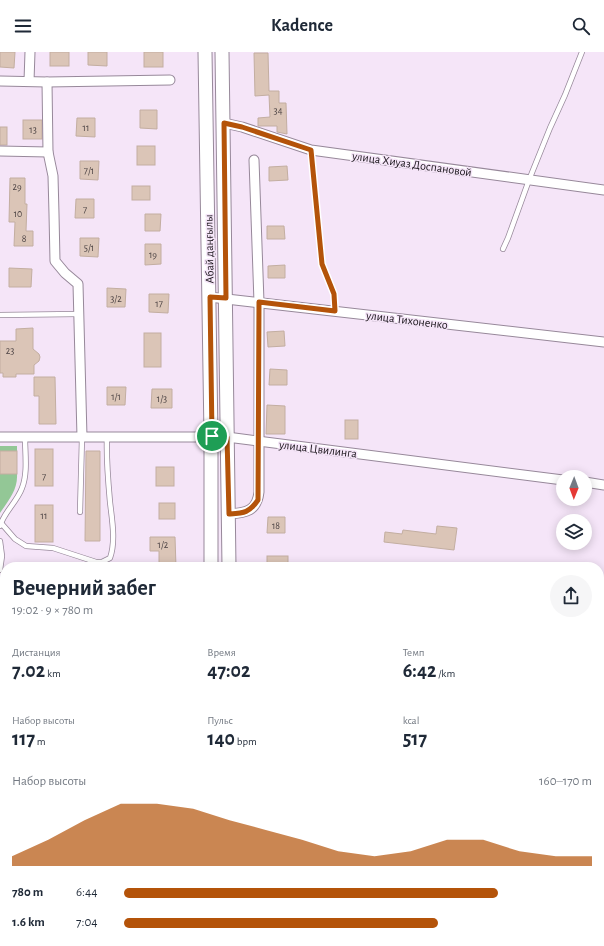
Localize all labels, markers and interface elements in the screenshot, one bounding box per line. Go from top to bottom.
icon: menu [12,15,34,37]
icon: search [570,15,592,37]
text: Kadence [271,17,333,35]
house number: 34 [274,106,283,116]
house number: 11 [83,123,89,133]
house number: 13 [29,125,37,135]
street label: улица Хиуаз Доспановой [350,150,473,179]
house number: 7/1 [84,166,94,176]
house number: 29 [12,182,22,192]
house number: 7 [83,205,87,215]
house number: 10 [14,209,22,219]
street label: Абай даңғылы [202,214,216,284]
house number: 8 [22,234,27,244]
house number: 5/1 [84,243,94,253]
house number: 19 [149,250,157,260]
house number: 3/2 [110,294,122,304]
house number: 17 [155,299,163,309]
street label: улица Тихоненко [364,309,449,332]
house number: 23 [6,346,14,356]
house number: 1/1 [111,392,121,402]
house number: 1/3 [157,394,167,404]
pin [195,419,229,453]
icon: arrive [201,425,223,447]
street label: улица Цвилинга [277,438,358,461]
north arrow [556,470,592,506]
map controls [556,470,592,550]
house number: 7 [42,472,46,482]
house number: 11 [41,511,47,521]
button: layers [556,514,592,550]
house number: 18 [272,521,280,531]
house number: 1/2 [158,540,169,550]
button: share [550,575,592,617]
text: Вечерний забег [12,577,156,599]
text: 19:02 · 9 × 780 m [12,604,93,617]
text: Дистанция [12,647,61,658]
text: Время [207,647,236,658]
text: Темп [403,647,425,658]
text: 7.02 [12,661,45,681]
text: 47:02 [207,661,250,681]
text: 6:42 [403,661,436,681]
text: km [45,668,61,679]
text: /km [436,668,455,679]
text: Набор высоты [12,715,75,726]
text: Пульс [207,715,233,726]
text: kcal [403,715,419,726]
text: 117 [12,729,35,749]
text: 140 [207,729,235,749]
text: 517 [403,729,427,749]
text: m [35,736,46,747]
text: bpm [235,736,257,747]
text: Набор высоты [12,775,86,788]
text: 160–170 m [539,775,592,788]
text: 780 m [12,886,43,899]
text: 6:44 [76,886,98,899]
text: 1.6 km [12,916,45,929]
text: 7:04 [76,916,98,929]

